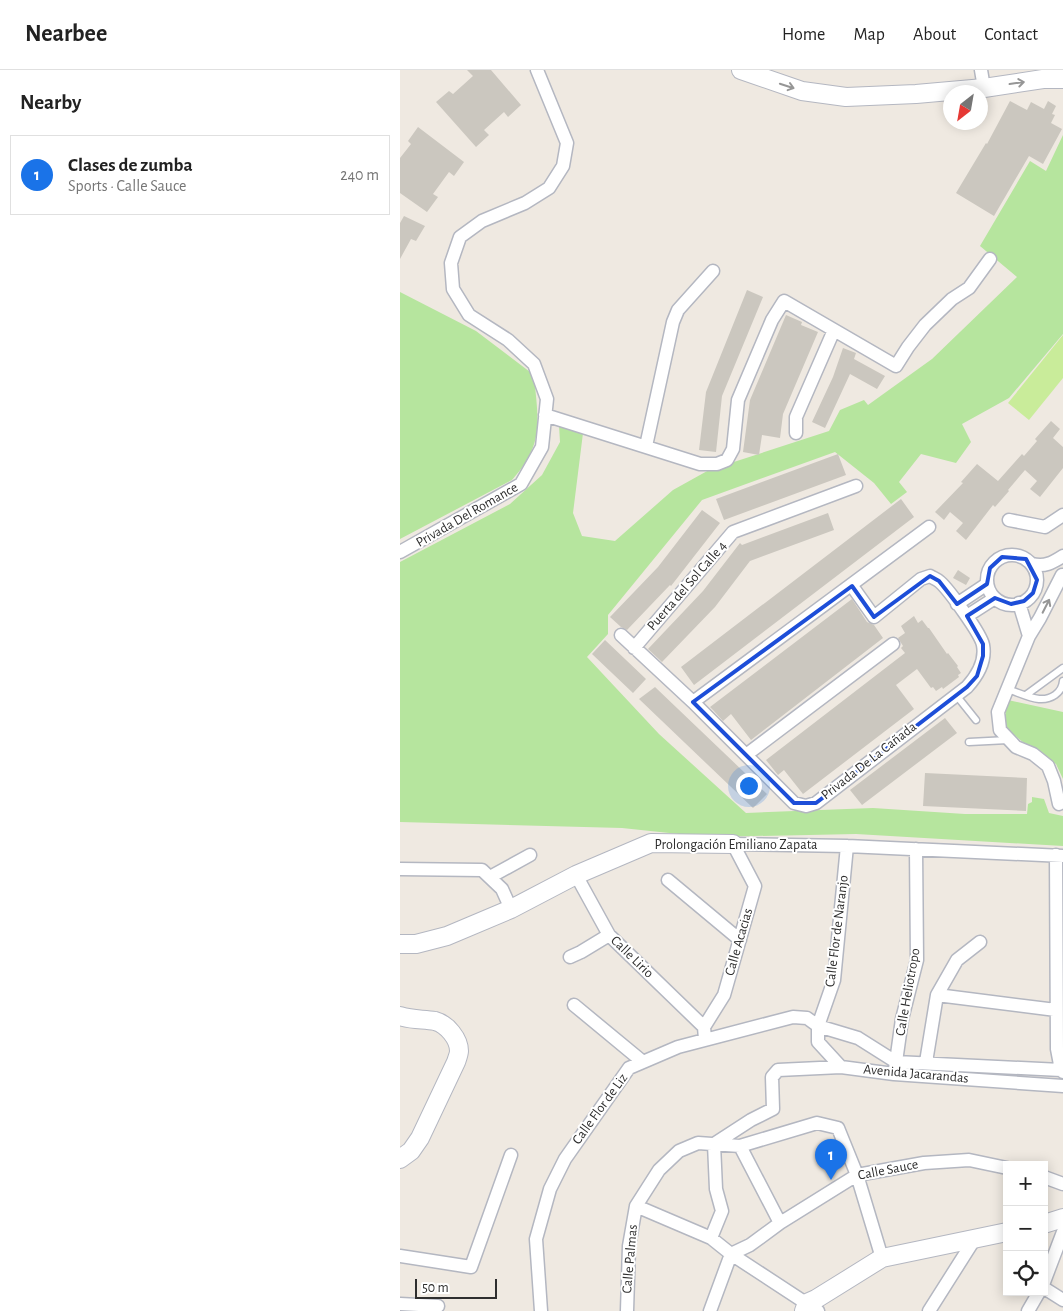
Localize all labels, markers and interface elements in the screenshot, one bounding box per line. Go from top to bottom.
text: Nearbee [25,22,107,46]
text: Home [782,26,825,44]
text: Map [853,26,885,44]
text: About [913,26,956,44]
text: Contact [984,26,1038,44]
one-way arrow [1009,78,1025,88]
one-way arrow [778,81,794,91]
north arrow [943,85,988,130]
text: Nearby [20,92,81,113]
text: Clases de zumba [68,156,193,175]
text: 1 [34,167,40,183]
text: 240 m [340,167,379,183]
text: Sports · Calle Sauce [68,178,186,194]
street label: Privada Del Romance [414,480,520,550]
street label: Puerta del Sol Calle 4 [645,539,730,633]
one-way arrow [1042,599,1051,614]
street label: Privada De La Cañada [819,719,920,802]
your location [736,773,762,799]
street label: Prolongación Emiliano Zapata [654,838,818,852]
street label: Calle Flor de Naranjo [823,874,851,988]
street label: Calle Acacias [723,907,755,977]
street label: Calle Lirio [608,933,656,981]
street label: Calle Heliotropo [893,947,923,1037]
street label: Avenida Jacarandas [863,1062,969,1086]
street label: Calle Flor de Liz [570,1071,630,1147]
pin: 1 [815,1139,847,1180]
street label: Calle Sauce [857,1157,919,1183]
map controls [1003,1161,1048,1296]
button: + [1003,1161,1048,1206]
button: − [1003,1206,1048,1251]
street label: Calle Palmas [620,1224,640,1294]
button: locate [1003,1251,1048,1296]
scale bar [415,1276,498,1299]
text: 50 m [422,1281,449,1295]

